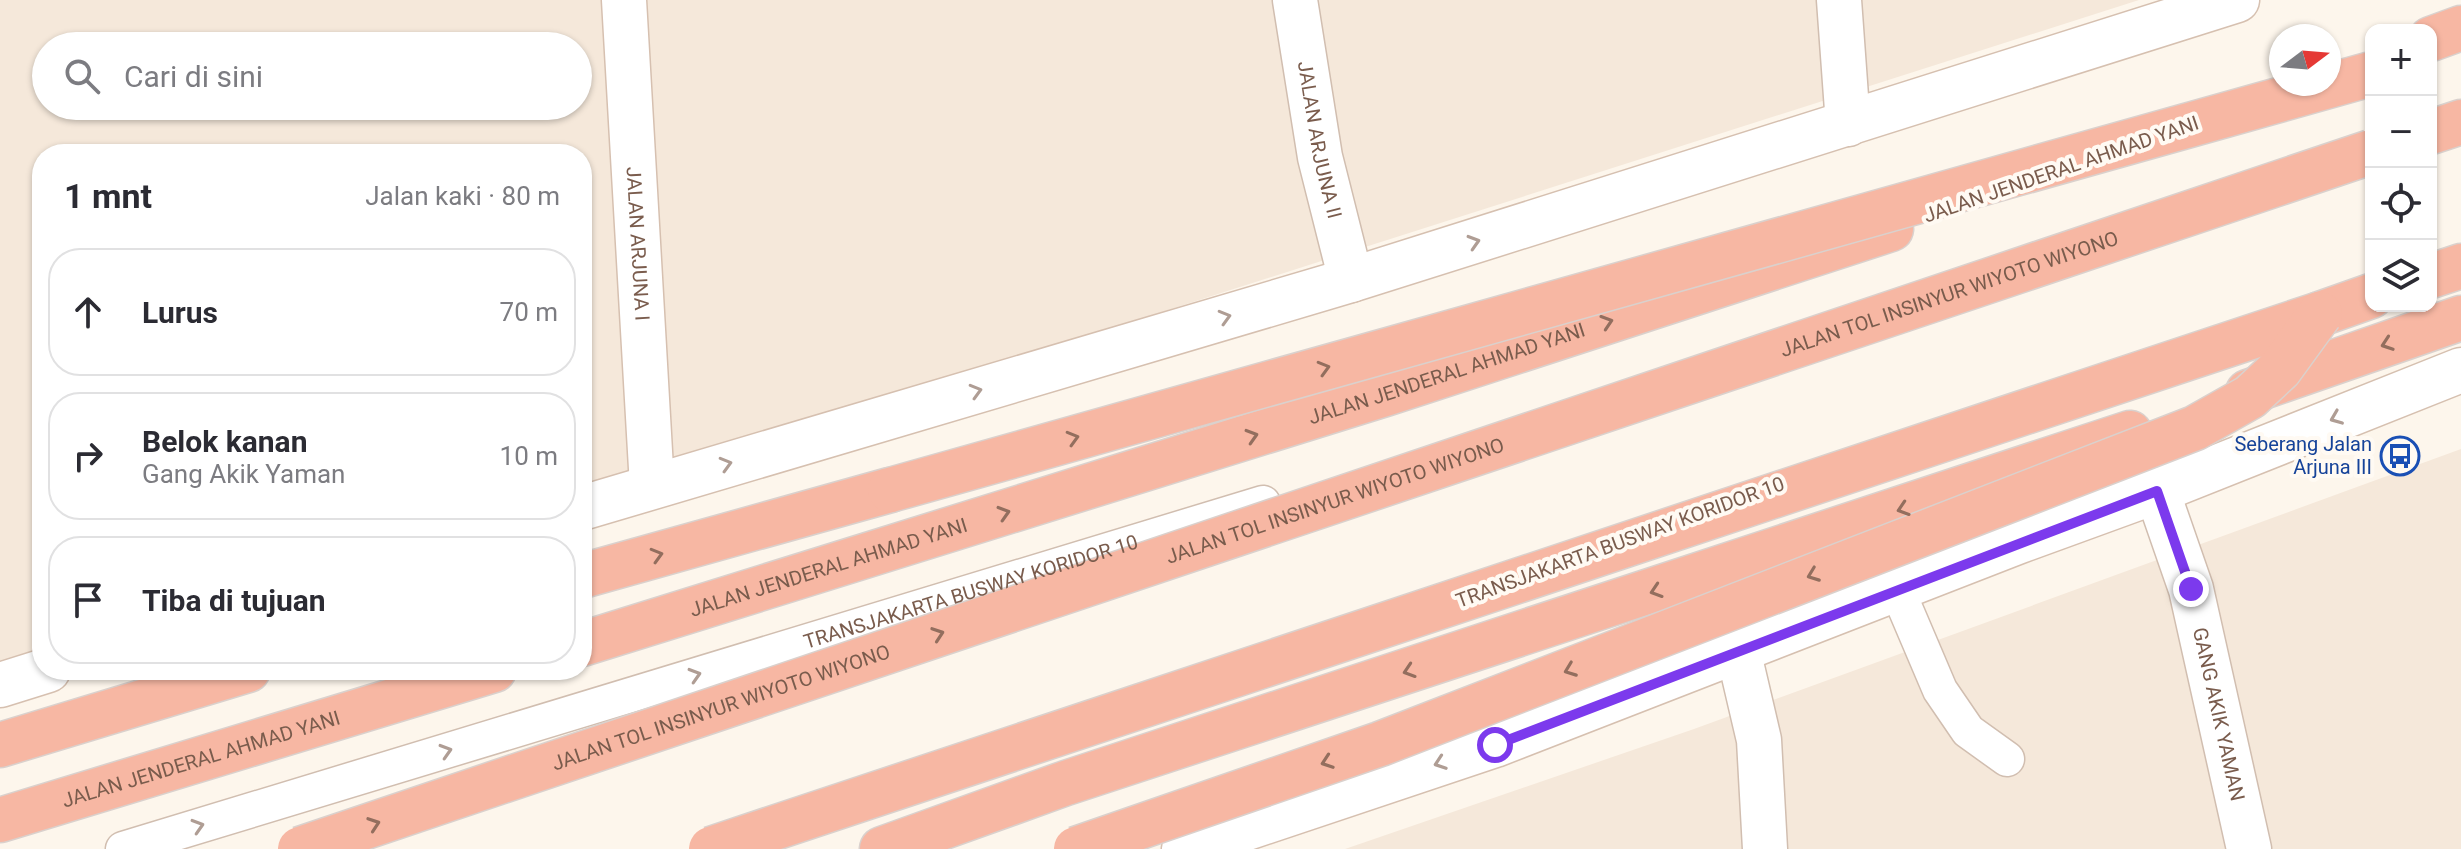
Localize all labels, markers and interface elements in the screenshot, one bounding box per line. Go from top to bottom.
north arrow [2269,24,2341,96]
map controls [2365,24,2437,312]
button: + [2365,24,2437,96]
search box [32,32,592,120]
icon: search [60,54,104,98]
text: Cari di sini [124,59,263,94]
street label: JALAN ARJUNA II [1293,59,1347,221]
button: − [2365,96,2437,168]
street label: JALAN JENDERAL AHMAD YANI [1920,111,2202,227]
street label: JALAN ARJUNA I [622,166,654,321]
button: locate [2365,168,2437,240]
text: 1 mnt [64,176,152,216]
text: Jalan kaki · 80 m [365,181,560,211]
street label: JALAN TOL INSINYUR WIYOTO WIYONO [1777,226,2121,362]
one-way arrow [1466,235,1480,251]
button: layers [2365,240,2437,312]
icon: ahead [66,290,110,334]
text: Lurus [142,295,218,330]
text: 70 m [500,297,558,327]
one-way arrow [1218,310,1232,326]
one-way arrow [1599,315,1613,331]
street label: JALAN JENDERAL AHMAD YANI [1305,318,1588,429]
one-way arrow [2381,334,2395,350]
one-way arrow [1316,361,1330,377]
one-way arrow [968,384,982,400]
one-way arrow [2330,409,2344,425]
text: Belok kanan [142,424,307,459]
one-way arrow [1245,429,1259,445]
one-way arrow [1066,431,1080,448]
place label: Seberang Jalan Arjuna III [2234,432,2372,479]
street label: JALAN TOL INSINYUR WIYOTO WIYONO [1163,433,1507,569]
icon: right [66,434,110,478]
bus stop icon: Seberang Jalan Arjuna III [2379,435,2421,477]
text: 10 m [500,441,558,471]
one-way arrow [719,457,733,473]
text: Gang Akik Yaman [142,459,345,489]
street label: TRANSJAKARTA BUSWAY KORIDOR 10 [1452,471,1788,613]
one-way arrow [1896,499,1910,515]
one-way arrow [997,506,1011,522]
street label: JALAN JENDERAL AHMAD YANI [687,513,970,622]
street label: TRANSJAKARTA BUSWAY KORIDOR 10 [801,530,1141,654]
one-way arrow [650,548,664,565]
one-way arrow [1806,565,1820,582]
route end [2173,571,2209,607]
icon: arrive [66,578,110,622]
one-way arrow [1650,581,1664,597]
text: Tiba di tujuan [142,583,326,618]
street label: GANG AKIK YAMAN [2188,625,2250,803]
one-way arrow [931,628,945,644]
street label: JALAN TOL INSINYUR WIYOTO WIYONO [549,639,893,775]
one-way arrow [1564,660,1578,677]
one-way arrow [1402,662,1416,678]
one-way arrow [688,668,702,684]
street label: JALAN JENDERAL AHMAD YANI [59,705,343,813]
route start [1477,727,1513,763]
one-way arrow [439,744,453,760]
one-way arrow [1321,753,1335,769]
one-way arrow [1434,754,1447,770]
one-way arrow [366,818,380,834]
one-way arrow [190,819,204,835]

